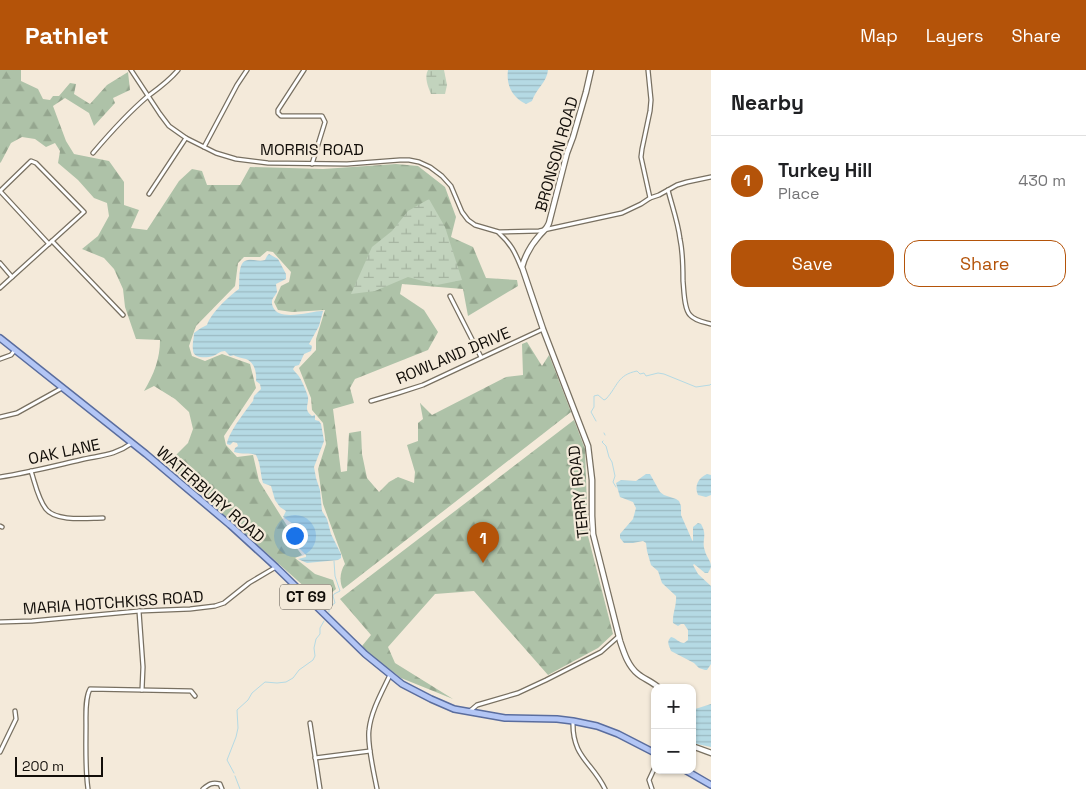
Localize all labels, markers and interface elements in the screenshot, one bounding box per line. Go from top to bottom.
text: Pathlet [25,20,109,51]
text: Map [860,24,898,47]
text: Layers [926,24,983,47]
text: Share [1011,24,1061,47]
text: Nearby [731,89,804,116]
street label: BRONSON ROAD [530,94,583,214]
street label: MORRIS ROAD [260,139,364,160]
text: Turkey Hill [778,158,872,183]
text: 1 [743,170,751,191]
text: 430 m [1018,170,1066,191]
text: Place [778,183,820,204]
button: Save [731,240,894,287]
button: Share [904,240,1066,287]
street label: ROWLAND DRIVE [393,322,514,389]
street label: OAK LANE [26,434,102,469]
street label: WATERBURY ROAD [152,441,269,547]
street label: TERRY ROAD [563,444,594,539]
pin: 1 [467,522,499,563]
your location [282,523,308,549]
road number: CT 69 [280,584,332,610]
street label: MARIA HOTCHKISS ROAD [22,586,204,619]
map controls [651,684,696,774]
button: + [651,684,696,729]
button: − [651,729,696,774]
scale bar [15,754,102,777]
text: 200 m [22,757,64,775]

